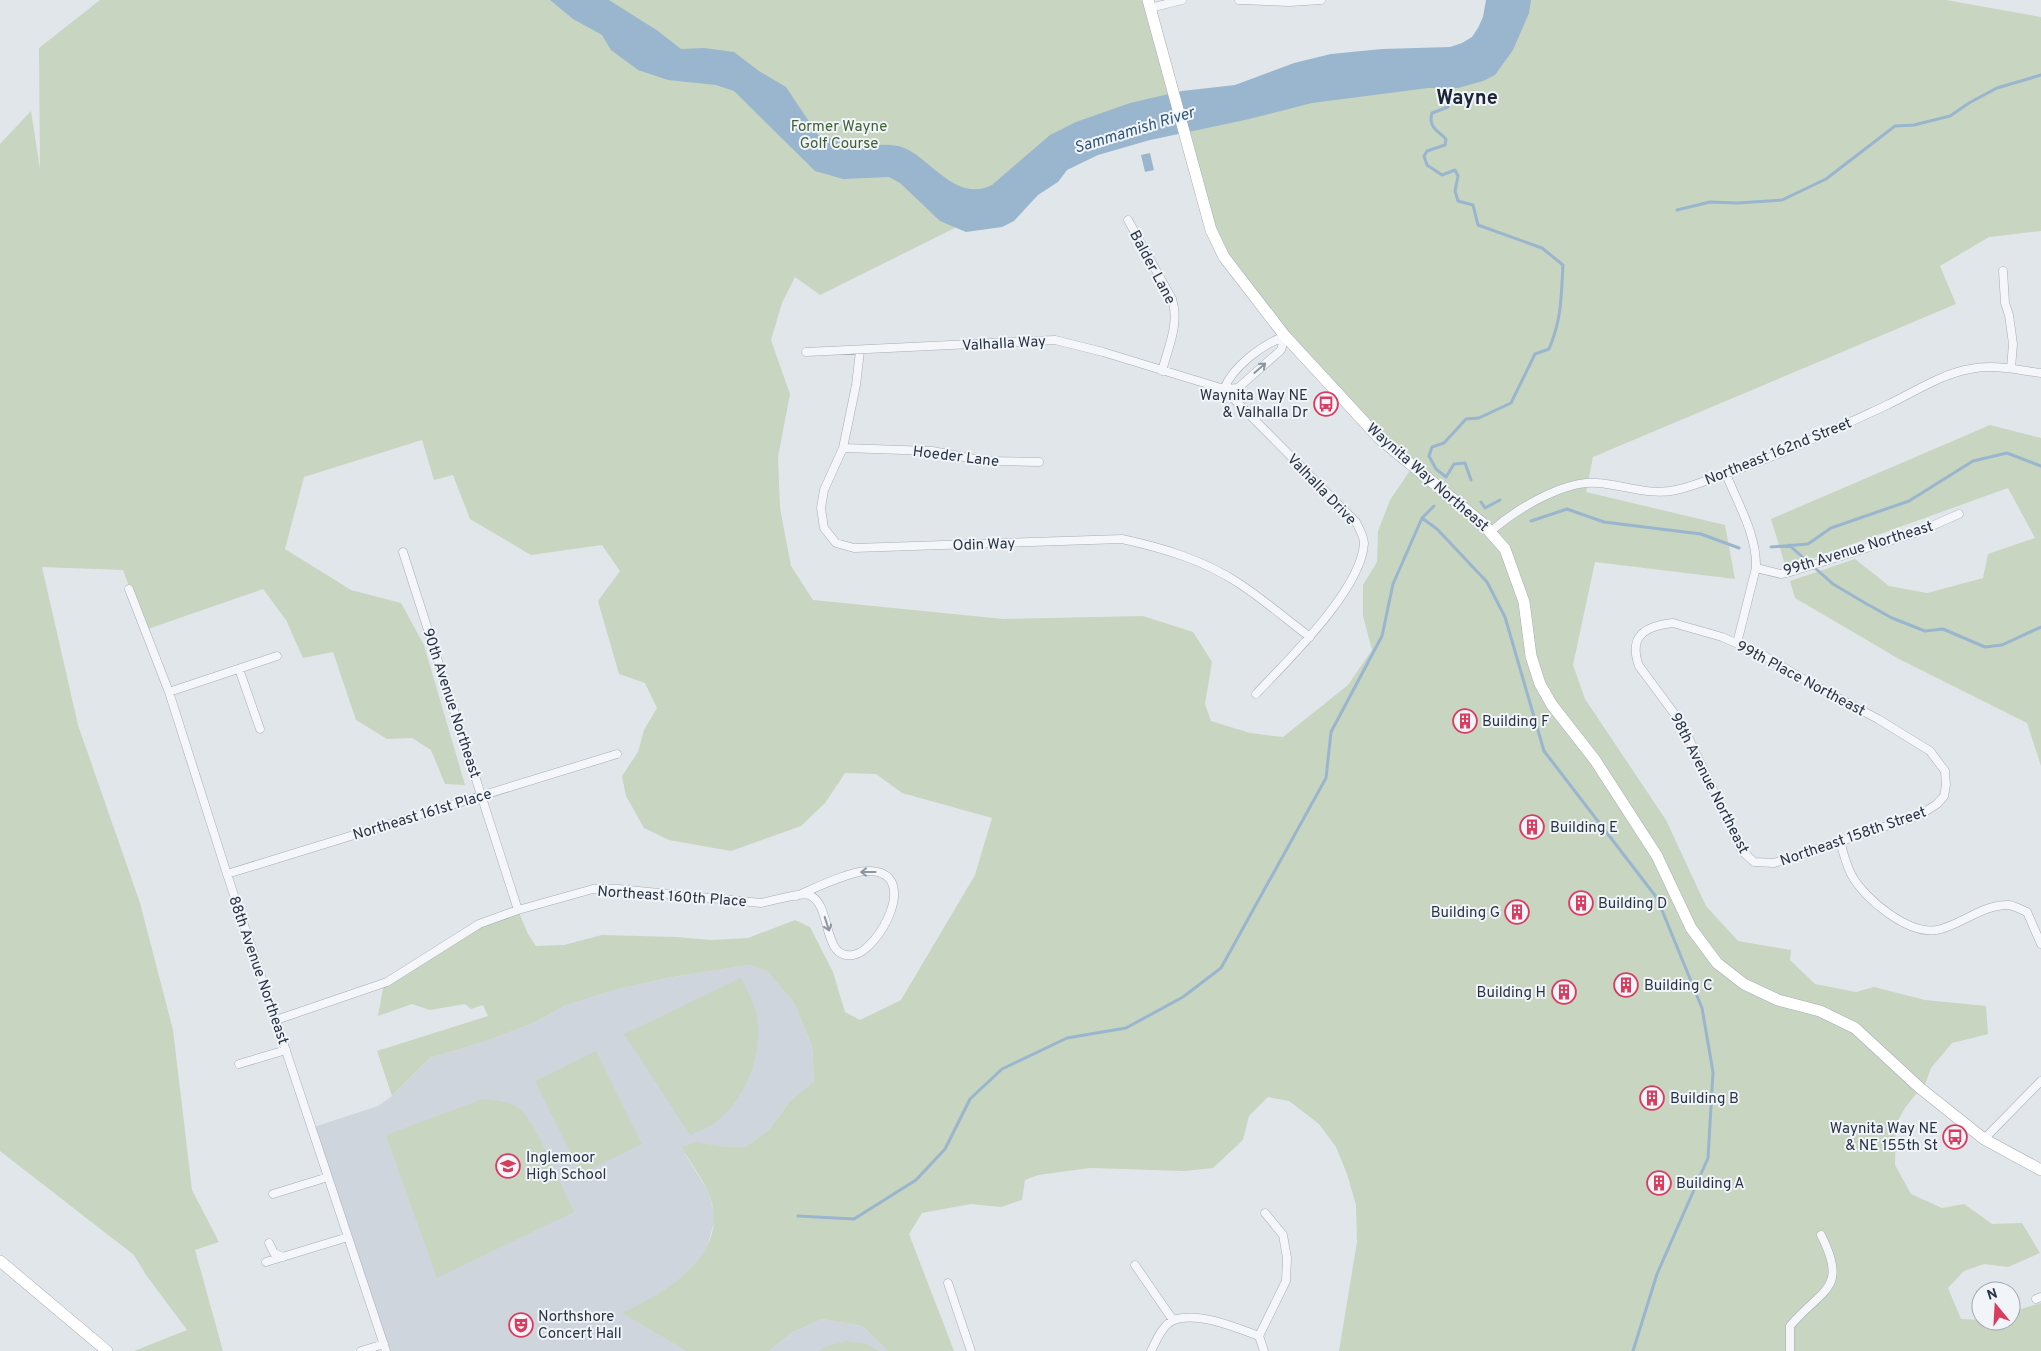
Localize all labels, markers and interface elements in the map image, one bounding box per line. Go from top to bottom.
district label: Wayne [1436,86,1498,112]
water label: Sammamish River [1072,103,1199,159]
park label: Former Wayne Golf Course [791,118,887,154]
street label: Balder Lane [1124,227,1179,308]
street label: Valhalla Way [962,333,1047,356]
one-way arrow [1253,363,1266,374]
place label: Waynita Way NE & Valhalla Dr [1200,387,1308,423]
bus stop icon: Waynita Way NE & Valhalla Dr [1313,391,1339,417]
street label: Northeast 162nd Street [1702,414,1855,491]
street label: Waynita Way Northeast [1362,420,1492,537]
street label: Hoeder Lane [912,443,1000,472]
street label: Valhalla Drive [1282,450,1360,530]
street label: 99th Avenue Northeast [1781,518,1936,581]
street label: Odin Way [952,535,1016,556]
street label: 90th Avenue Northeast [417,626,484,781]
street label: 99th Place Northeast [1733,637,1868,721]
building icon: Building F [1452,708,1478,734]
street label: 98th Avenue Northeast [1665,710,1752,857]
place label: Building F [1482,713,1549,732]
street label: Northeast 161st Place [351,785,494,846]
street label: Northeast 158th Street [1778,803,1929,871]
building icon: Building E [1519,814,1545,840]
place label: Building E [1550,819,1618,838]
one-way arrow [860,867,876,877]
street label: Northeast 160th Place [597,883,747,912]
building icon: Building D [1568,890,1594,916]
street label: 88th Avenue Northeast [223,894,292,1047]
place label: Building D [1598,895,1667,914]
building icon: Building G [1504,899,1530,925]
place label: Building G [1431,904,1500,923]
one-way arrow [822,916,832,932]
building icon: Building C [1613,972,1639,998]
place label: Building C [1644,977,1713,996]
building icon: Building H [1551,979,1577,1005]
place label: Building H [1477,984,1546,1003]
building icon: Building B [1639,1085,1665,1111]
place label: Building B [1670,1090,1739,1109]
place label: Waynita Way NE & NE 155th St [1830,1120,1938,1156]
bus stop icon: Waynita Way NE & NE 155th St [1942,1124,1968,1150]
place label: Inglemoor High School [526,1149,607,1185]
school or university icon: Inglemoor High School [495,1153,521,1179]
building icon: Building A [1646,1170,1672,1196]
place label: Building A [1676,1175,1745,1194]
north arrow [1971,1281,2021,1331]
text: N [1985,1285,2000,1305]
place label: Northshore Concert Hall [538,1308,622,1344]
theatre icon: Northshore Concert Hall [508,1312,534,1338]

